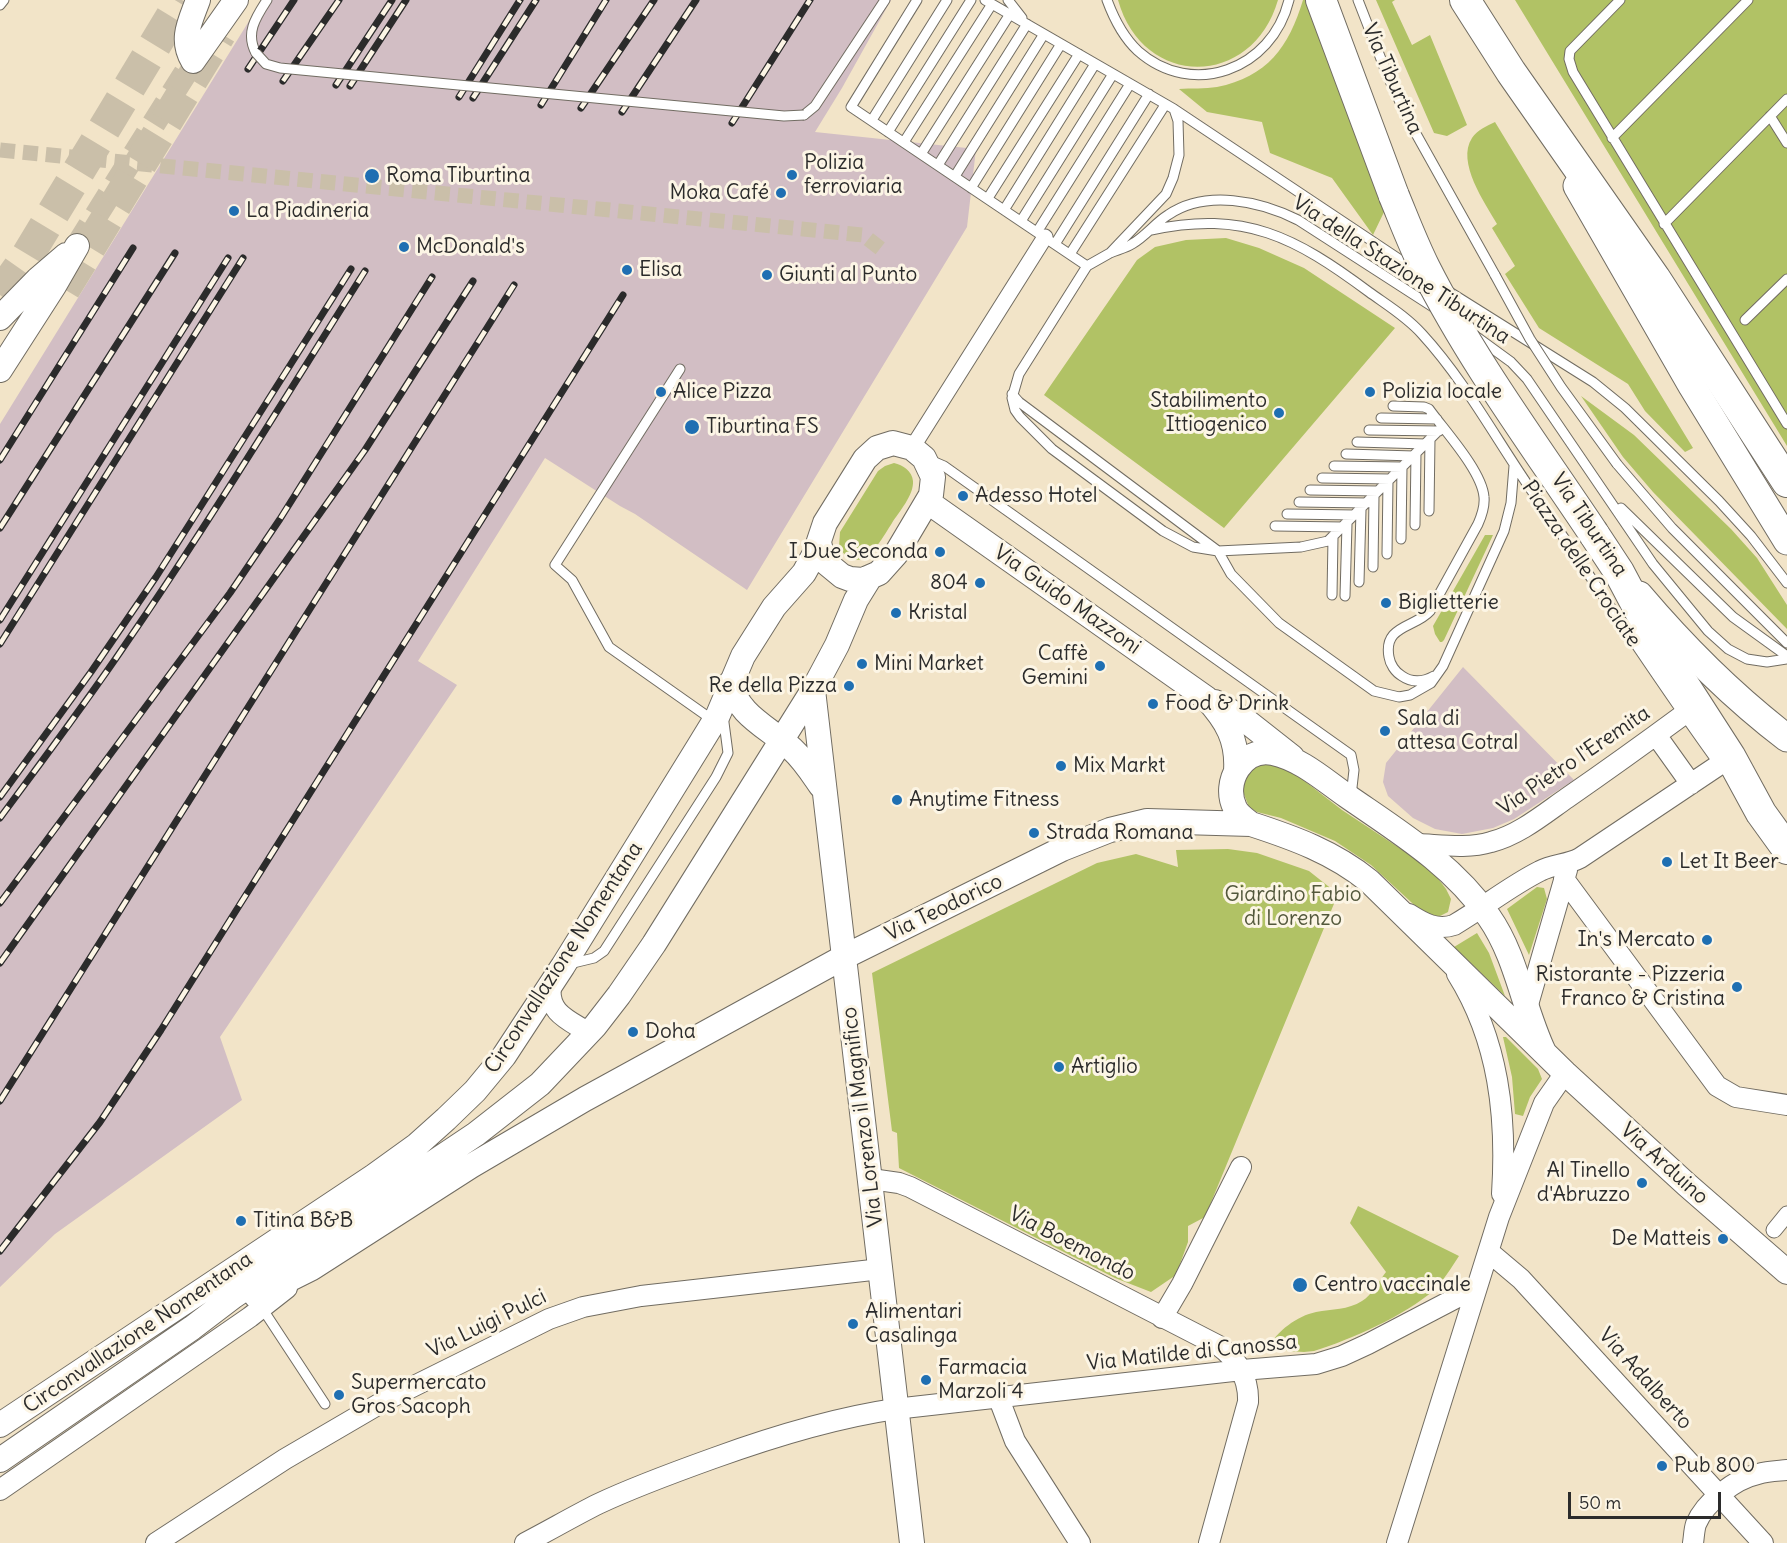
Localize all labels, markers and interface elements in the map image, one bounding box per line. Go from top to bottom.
street label: Via Tiburtina [1356,20,1428,138]
place label: Polizia ferroviaria [804,150,903,200]
place label: Roma Tiburtina [386,163,530,189]
marker: Roma Tiburtina [363,167,381,185]
marker: Polizia ferroviaria [785,168,799,182]
place label: Moka Café [669,180,769,206]
marker: Moka Café [774,186,788,200]
street label: Via della Stazione Tiburtina [1288,190,1514,350]
place label: La Piadineria [246,198,369,224]
marker: La Piadineria [227,204,241,218]
place label: McDonald's [416,234,525,260]
marker: McDonald's [397,240,411,254]
place label: Elisa [639,257,682,283]
place label: Giunti al Punto [779,262,917,288]
marker: Elisa [620,263,634,277]
marker: Giunti al Punto [760,268,774,282]
place label: Alice Pizza [673,379,772,405]
place label: Polizia locale [1382,379,1502,405]
marker: Alice Pizza [654,385,668,399]
marker: Polizia locale [1363,385,1377,399]
place label: Stabilimento Ittiogenico [1150,388,1267,438]
marker: Stabilimento Ittiogenico [1272,406,1286,420]
place label: Tiburtina FS [706,414,819,440]
marker: Tiburtina FS [683,418,701,436]
street label: Via Tiburtina [1545,469,1633,581]
street label: Piazza delle Crociate [1516,476,1646,652]
place label: Adesso Hotel [975,483,1098,509]
marker: Adesso Hotel [956,489,970,503]
place label: I Due Seconda [789,539,928,565]
street label: Via Guido Mazzoni [989,540,1145,660]
marker: I Due Seconda [933,545,947,559]
place label: 804 [930,570,968,596]
marker: 804 [973,576,987,590]
place label: Biglietterie [1398,590,1499,616]
marker: Biglietterie [1379,596,1393,610]
place label: Kristal [908,600,968,626]
marker: Kristal [889,606,903,620]
place label: Caffè Gemini [1022,641,1088,691]
place label: Mini Market [874,651,984,677]
marker: Mini Market [855,657,869,671]
marker: Caffè Gemini [1093,659,1107,673]
place label: Re della Pizza [709,673,837,699]
marker: Re della Pizza [842,679,856,693]
place label: Food & Drink [1165,691,1289,717]
marker: Food & Drink [1146,697,1160,711]
street label: Via Pietro l'Eremita [1493,701,1655,821]
place label: Sala di attesa Cotral [1397,706,1518,756]
marker: Sala di attesa Cotral [1378,724,1392,738]
place label: Mix Markt [1073,753,1165,779]
marker: Mix Markt [1054,759,1068,773]
place label: Anytime Fitness [909,787,1059,813]
marker: Anytime Fitness [890,793,904,807]
place label: Strada Romana [1046,820,1194,846]
marker: Strada Romana [1027,826,1041,840]
street label: Circonvallazione Nomentana [480,838,648,1078]
place label: Let It Beer [1679,849,1779,875]
marker: Let It Beer [1660,855,1674,869]
street label: Via Teodorico [881,869,1007,947]
park label: Giardino Fabio di Lorenzo [1224,882,1362,932]
place label: In's Mercato [1578,927,1695,953]
marker: In's Mercato [1700,933,1714,947]
place label: Ristorante - Pizzeria Franco & Cristina [1535,962,1725,1012]
marker: Ristorante - Pizzeria Franco & Cristina [1730,980,1744,994]
street label: Via Lorenzo il Magnifico [837,1006,889,1228]
place label: Doha [645,1019,696,1045]
marker: Doha [626,1025,640,1039]
place label: Artiglio [1071,1054,1138,1080]
marker: Artiglio [1052,1060,1066,1074]
street label: Via Arduino [1615,1118,1713,1210]
place label: Al Tinello d'Abruzzo [1537,1158,1630,1208]
marker: Al Tinello d'Abruzzo [1635,1176,1649,1190]
street label: Via Boemondo [1005,1201,1139,1287]
place label: Titina B&B [253,1208,353,1234]
marker: Titina B&B [234,1214,248,1228]
place label: De Matteis [1611,1226,1711,1252]
marker: De Matteis [1716,1232,1730,1246]
street label: Circonvallazione Nomentana [19,1247,257,1419]
place label: Centro vaccinale [1314,1272,1471,1298]
marker: Centro vaccinale [1291,1276,1309,1294]
street label: Via Luigi Pulci [423,1284,551,1364]
place label: Alimentari Casalinga [865,1299,962,1349]
marker: Alimentari Casalinga [846,1317,860,1331]
street label: Via Adalberto [1593,1323,1697,1435]
street label: Via Matilde di Canossa [1086,1329,1298,1377]
place label: Farmacia Marzoli 4 [938,1355,1027,1405]
place label: Supermercato Gros Sacoph [351,1370,486,1420]
marker: Farmacia Marzoli 4 [919,1373,933,1387]
marker: Supermercato Gros Sacoph [332,1388,346,1402]
place label: Pub 800 [1674,1453,1755,1479]
marker: Pub 800 [1655,1459,1669,1473]
scale bar [1571,1480,1724,1518]
text: 50 m [1579,1491,1621,1514]

